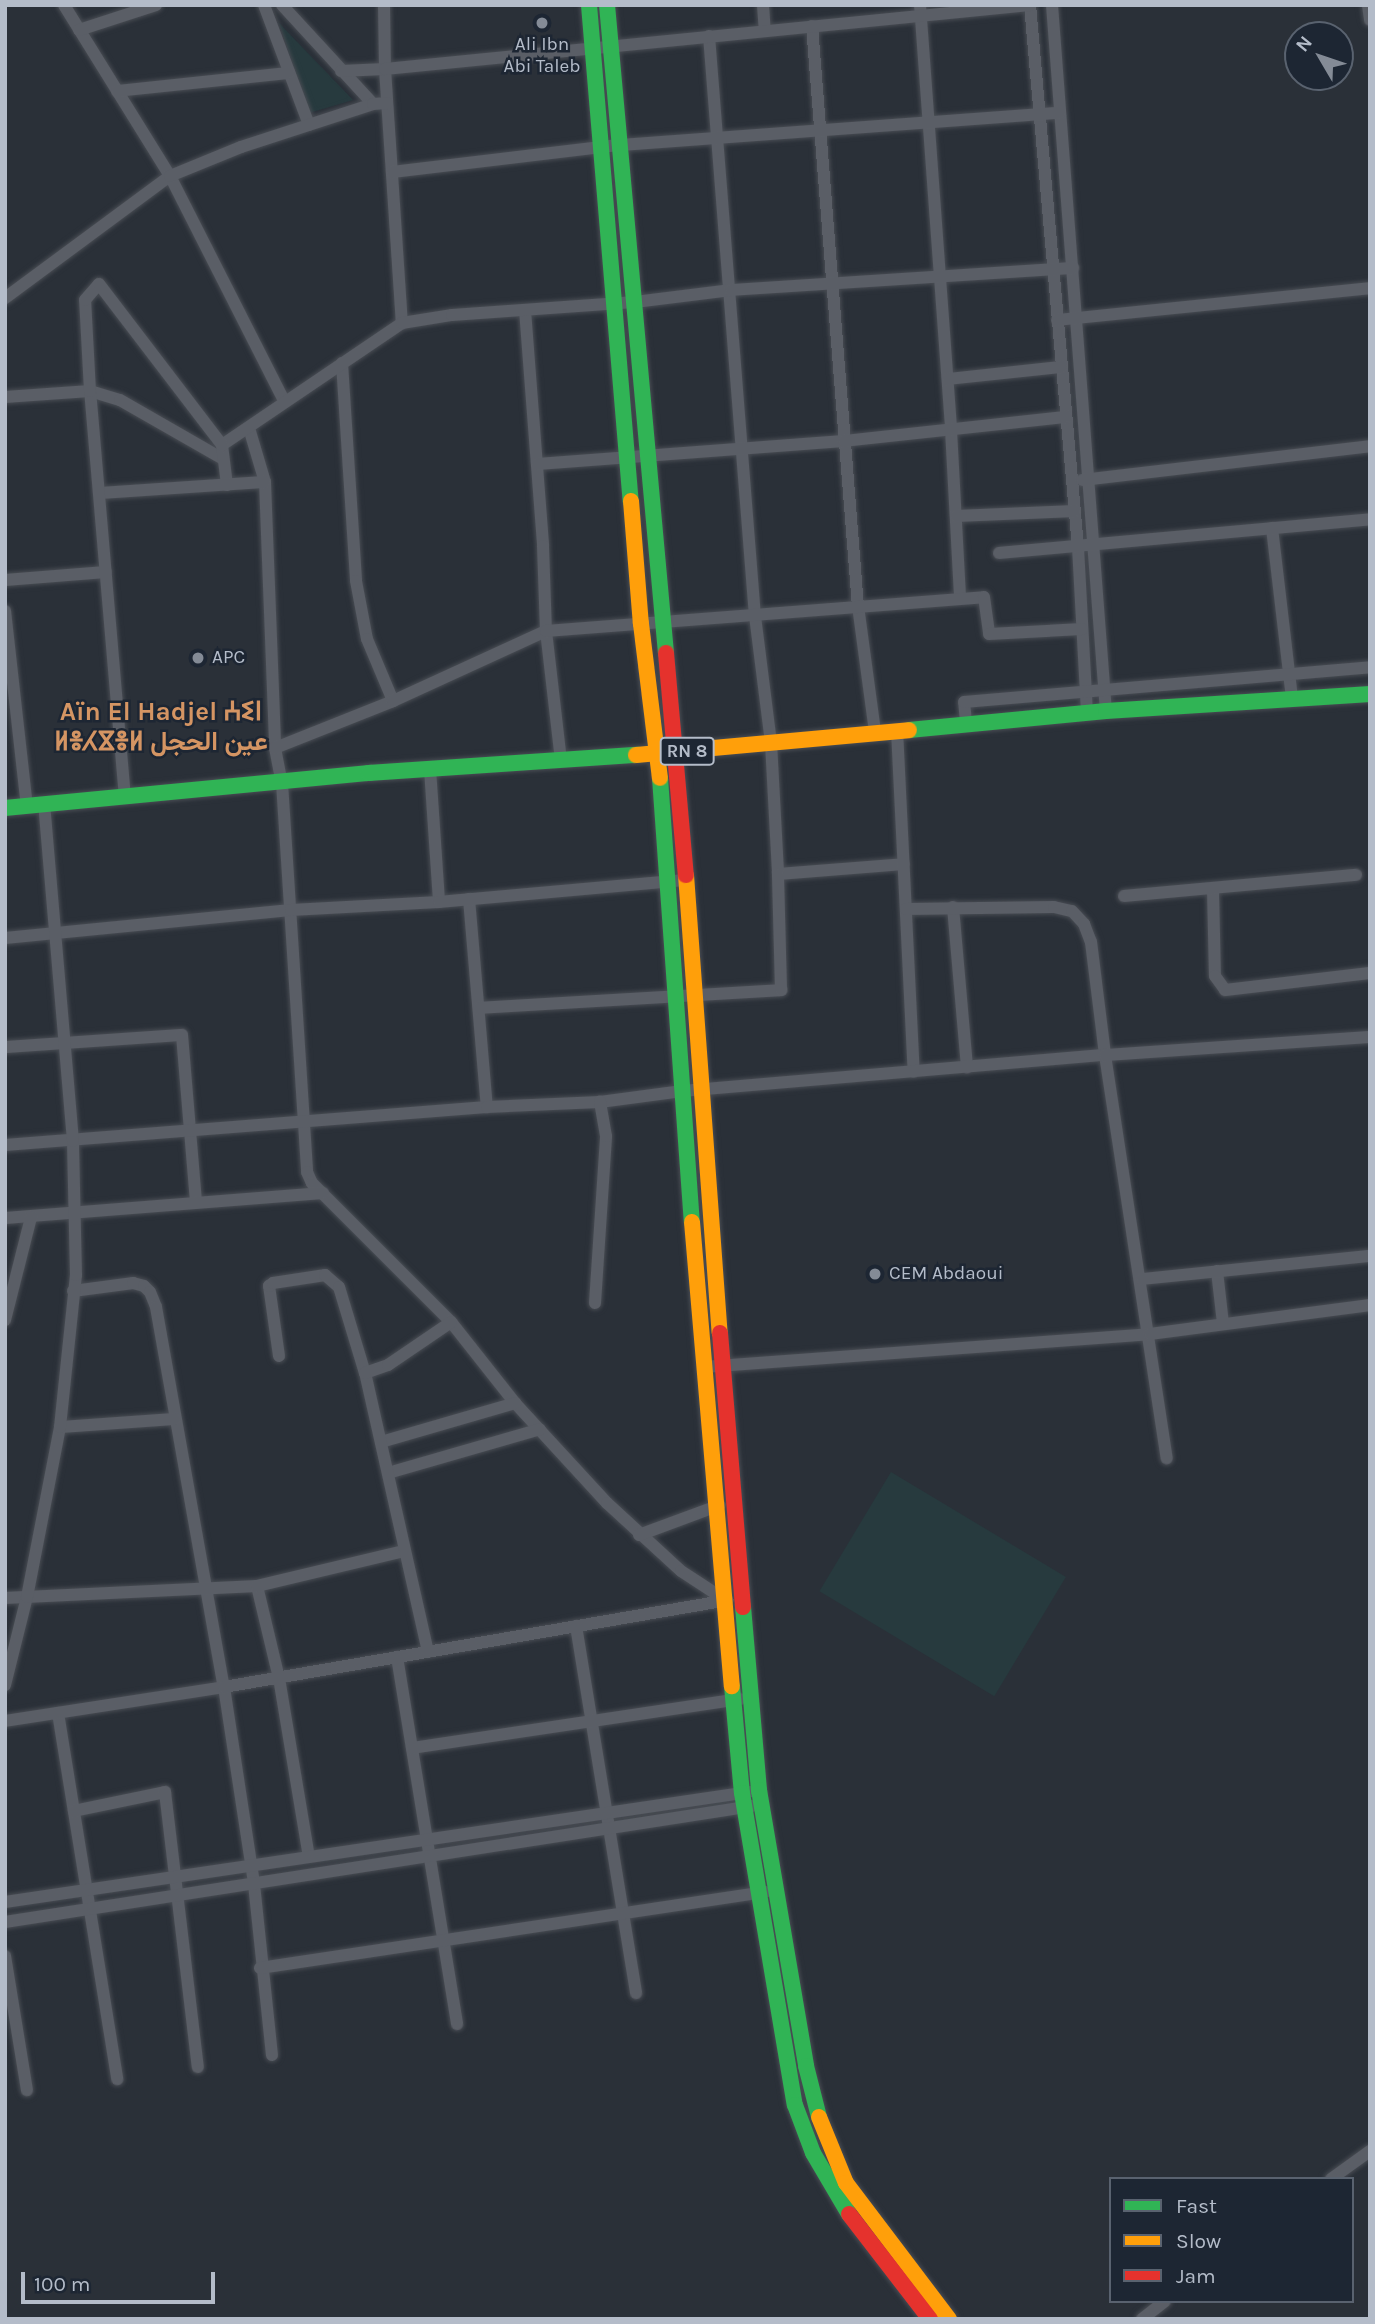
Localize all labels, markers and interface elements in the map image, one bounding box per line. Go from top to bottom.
marker: Ali Ibn Abi Taleb [534,15,550,31]
north arrow [1284,21,1354,91]
text: N [1291,32,1317,56]
place label: Ali Ibn Abi Taleb [504,34,580,78]
place label: APC [212,647,245,669]
marker: APC [190,650,206,666]
district label: Aïn El Hadjel ⵄⵉⵏ ⵍⴻⵃⴵⴻⵍ عين الحجل [54,696,268,758]
road number: RN 8 [659,736,715,766]
place label: CEM Abdaoui [889,1263,1003,1285]
marker: CEM Abdaoui [867,1266,883,1282]
legend [1109,2177,1354,2303]
text: Fast [1176,2194,1217,2218]
text: Slow [1176,2229,1221,2253]
scale bar [24,2258,219,2302]
text: Jam [1176,2264,1216,2288]
text: 100 m [34,2272,91,2296]

